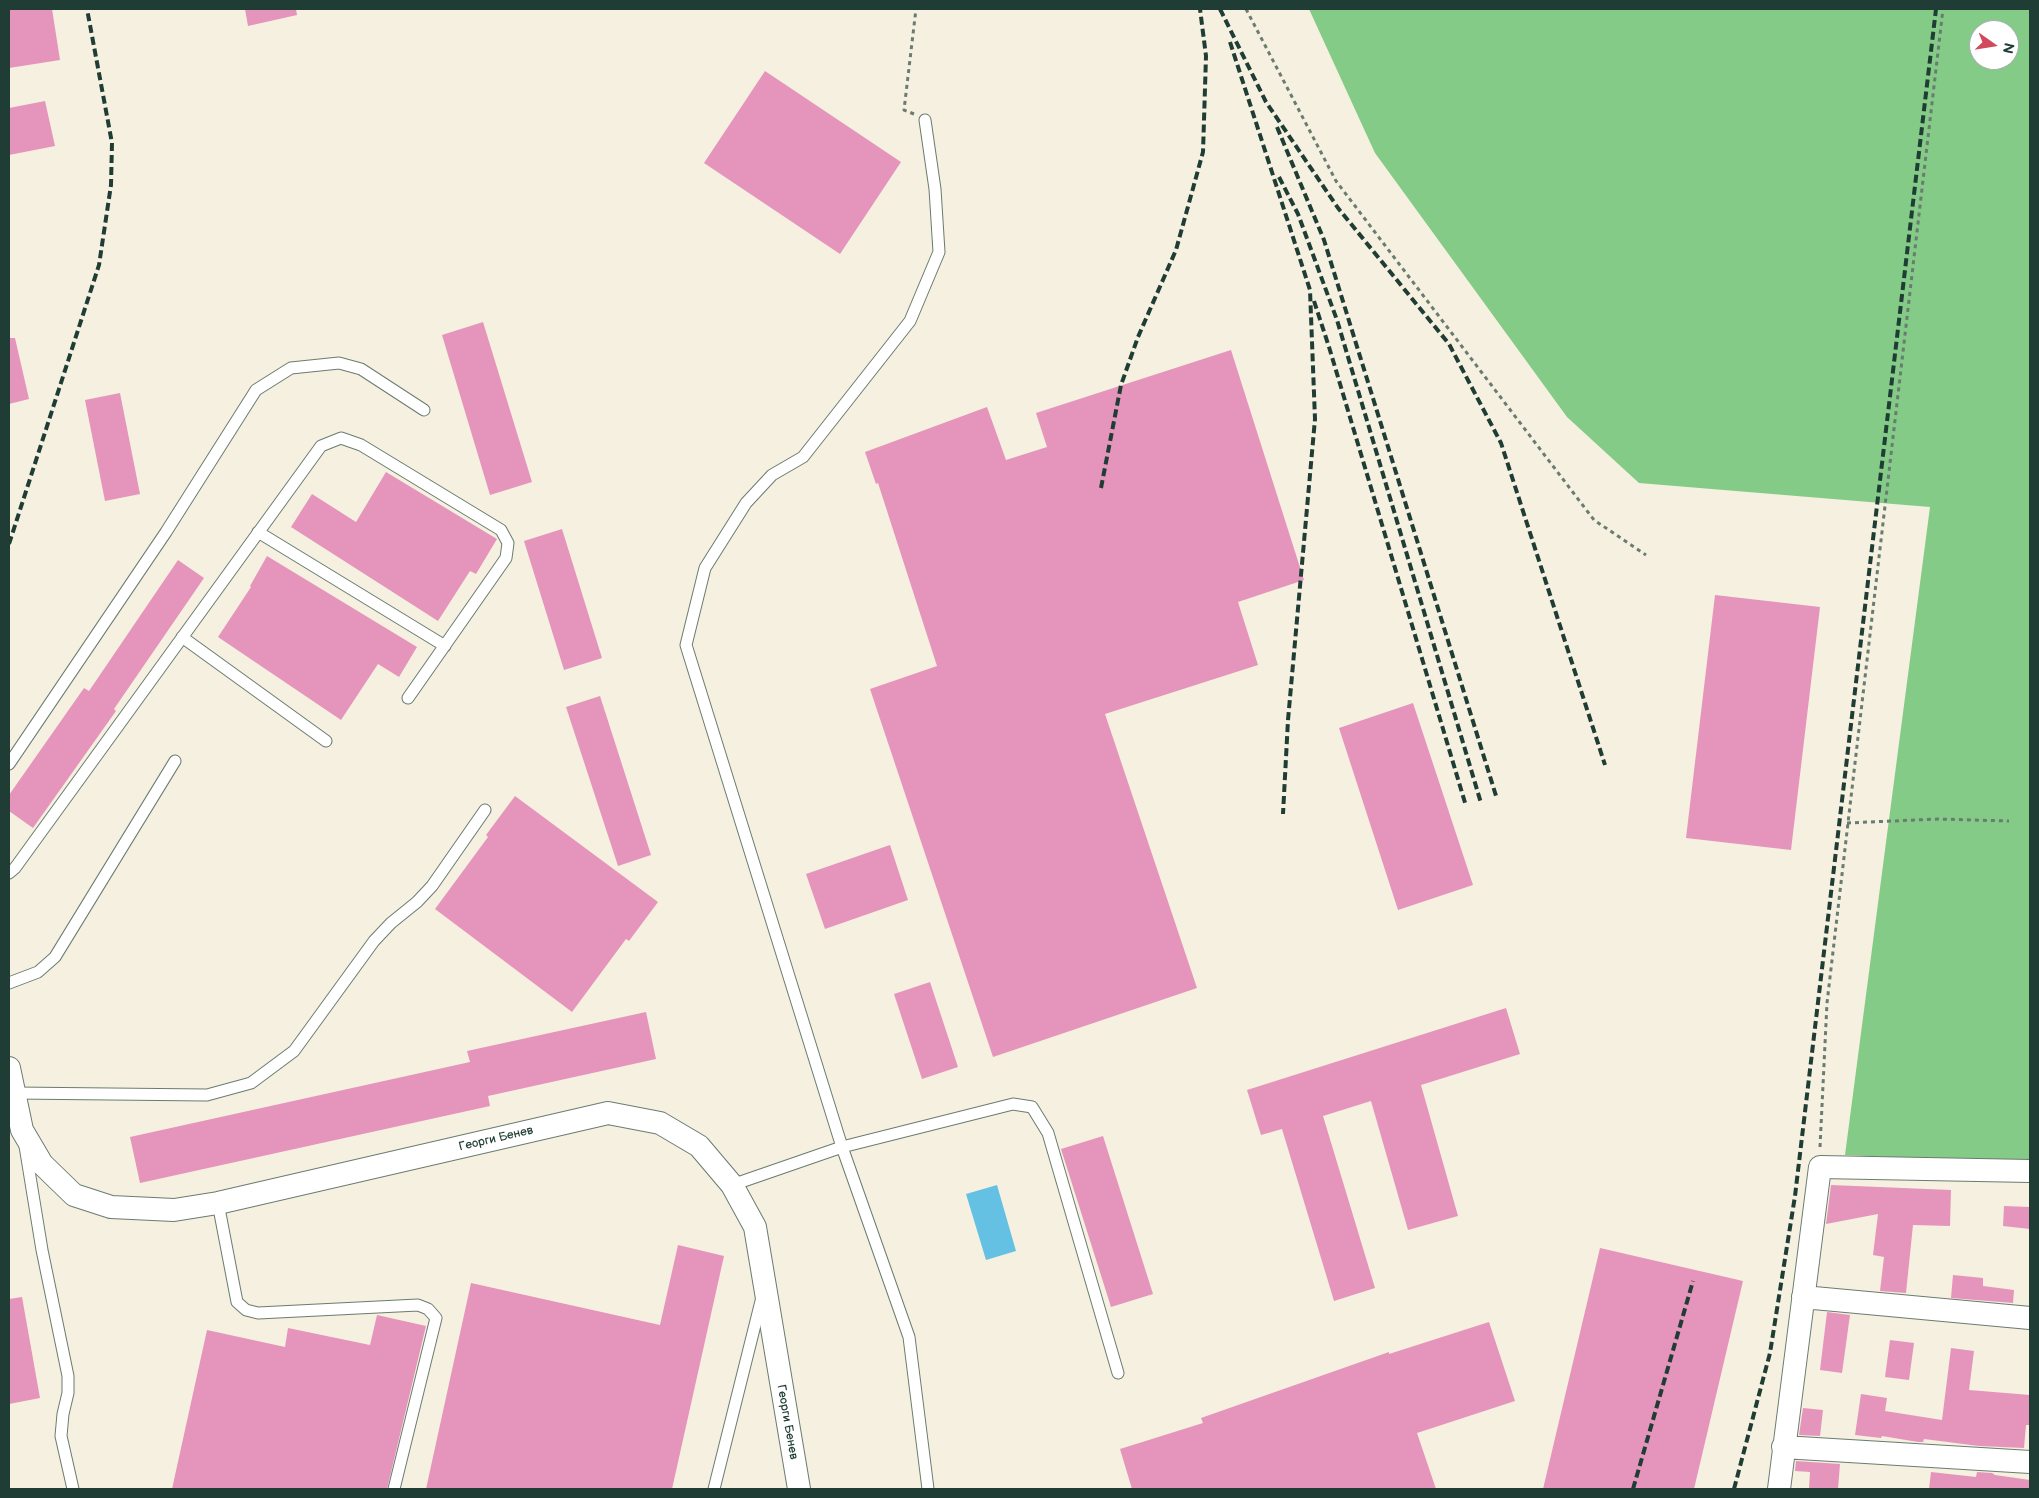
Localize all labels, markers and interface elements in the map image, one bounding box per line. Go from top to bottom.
north arrow [1969,20,2019,70]
text: N [1999,41,2018,55]
street label: Георги Бенев [457,1123,535,1155]
street label: Георги Бенев [773,1383,801,1461]

